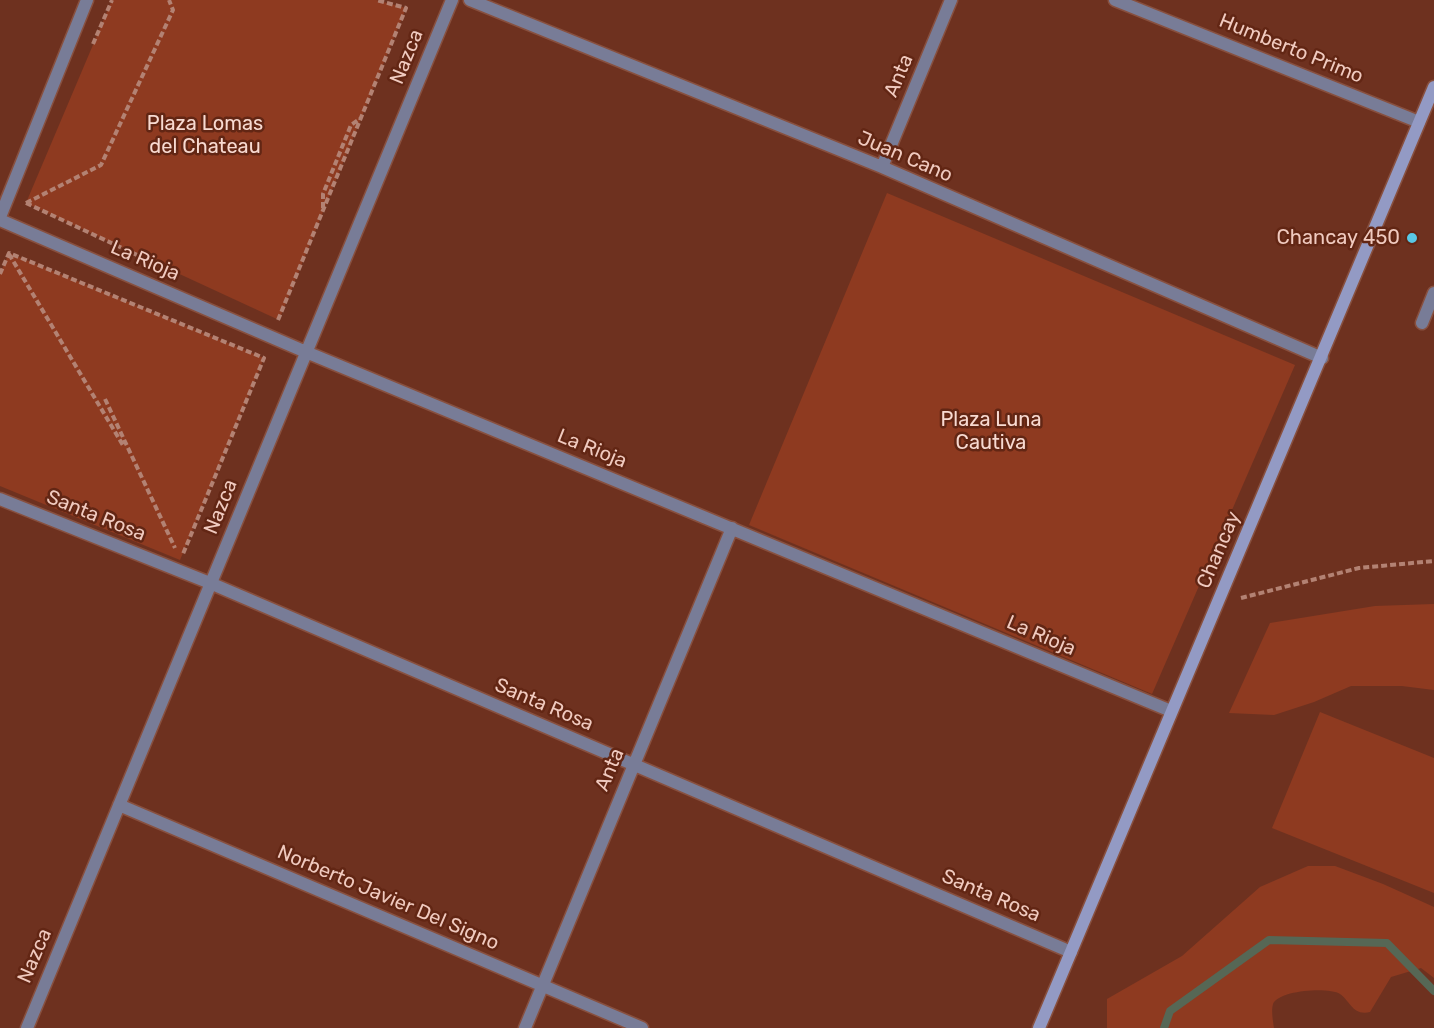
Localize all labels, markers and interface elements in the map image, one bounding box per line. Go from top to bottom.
street label: Humberto Primo [1215,9,1367,89]
street label: Nazca [385,26,429,88]
street label: Anta [879,51,919,101]
park label: Plaza Lomas del Chateau [147,112,263,159]
street label: Juan Cano [854,126,956,188]
place label: Chancay 450 [1277,226,1400,250]
marker: Chancay 450 [1405,231,1419,245]
street label: La Rioja [107,236,183,286]
park label: Plaza Luna Cautiva [941,408,1041,455]
street label: La Rioja [554,424,630,474]
street label: Nazca [199,476,243,538]
street label: Santa Rosa [43,485,149,547]
street label: Chancay [1192,508,1246,592]
street label: La Rioja [1003,611,1079,661]
street label: Santa Rosa [491,673,597,737]
street label: Anta [590,745,630,795]
street label: Norberto Javier Del Signo [274,840,502,956]
street label: Santa Rosa [938,864,1044,928]
street label: Nazca [13,925,57,987]

